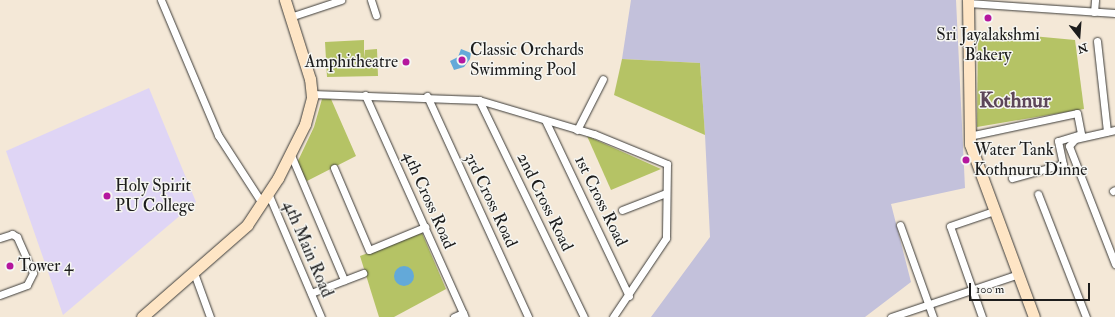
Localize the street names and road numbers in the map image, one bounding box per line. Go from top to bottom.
street label: 4th Cross Road [398,148,460,252]
street label: 3rd Cross Road [460,149,522,251]
street label: 2nd Cross Road [512,150,578,254]
street label: 1st Cross Road [570,152,632,250]
street label: 4th Main Road [279,198,337,300]

